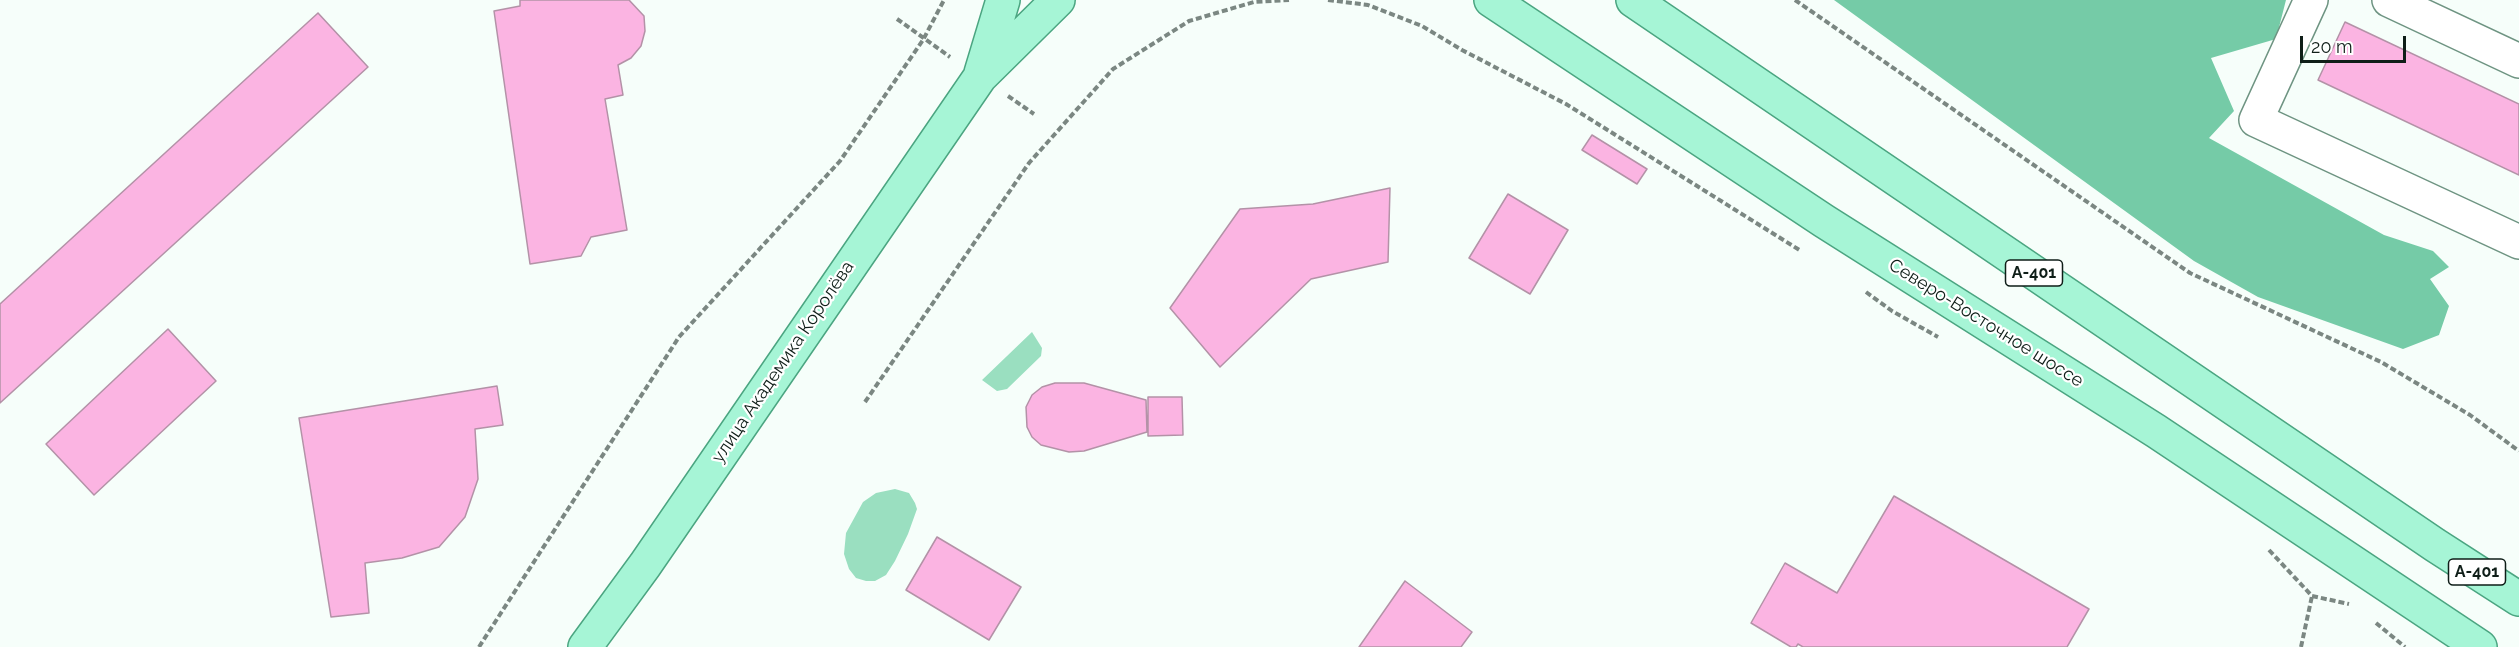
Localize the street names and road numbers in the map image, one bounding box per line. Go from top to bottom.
street label: Северо-Восточное шоссе [1885,254,2087,392]
street label: улица Академика Королёва [707,257,859,467]
road number: А-401 [2006,260,2062,286]
road number: А-401 [2448,559,2506,585]

